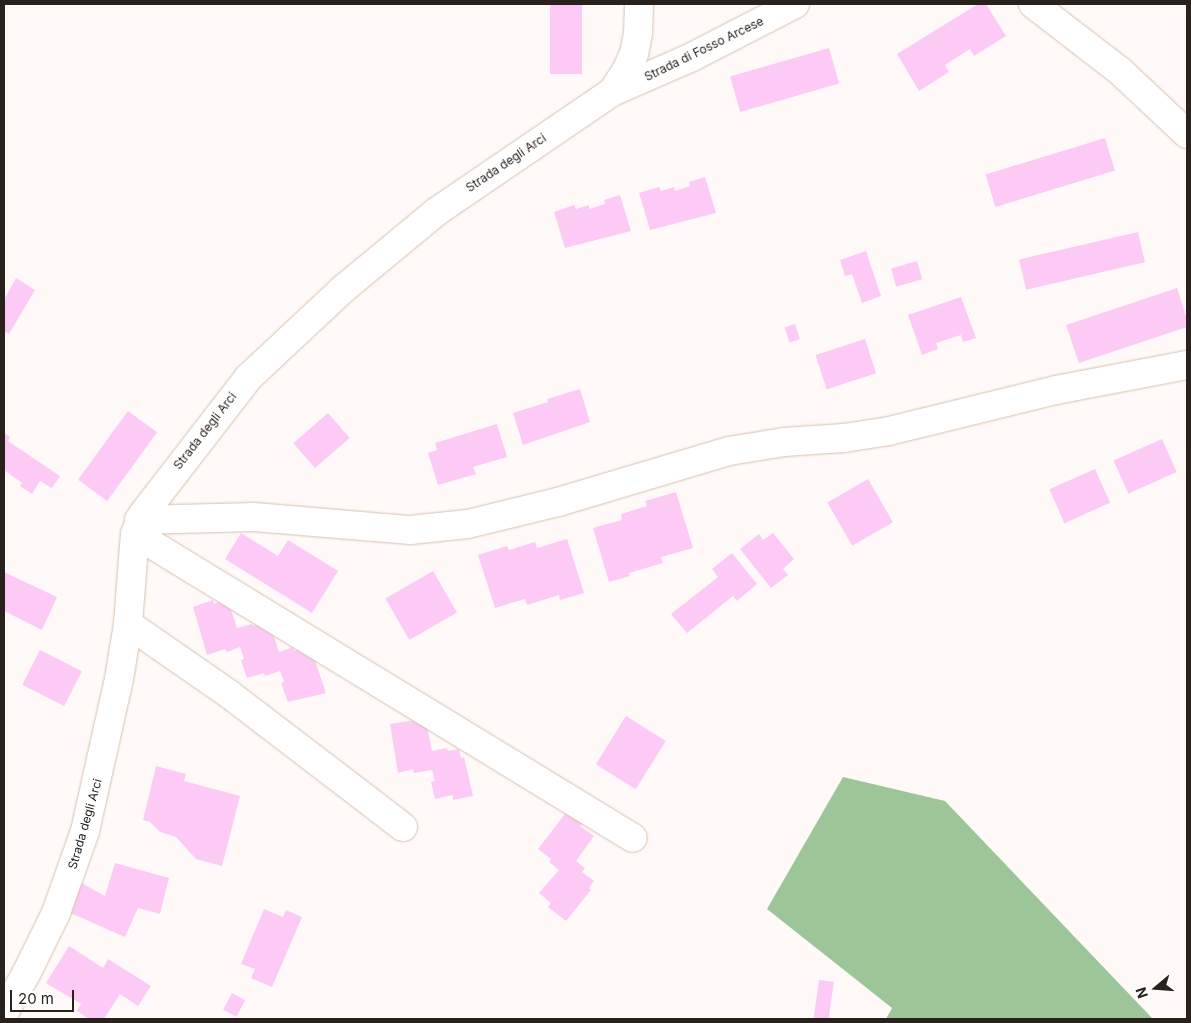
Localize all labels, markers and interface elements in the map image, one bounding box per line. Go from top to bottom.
street label: Strada di Fosso Arcese [642,14,766,84]
street label: Strada degli Arci [463,131,549,195]
street label: Strada degli Arci [171,390,239,472]
street label: Strada degli Arci [65,777,105,871]
north arrow [1131,963,1181,1013]
scale bar [12,980,76,1012]
text: N [1132,985,1151,1000]
text: 20 m [18,989,54,1008]

